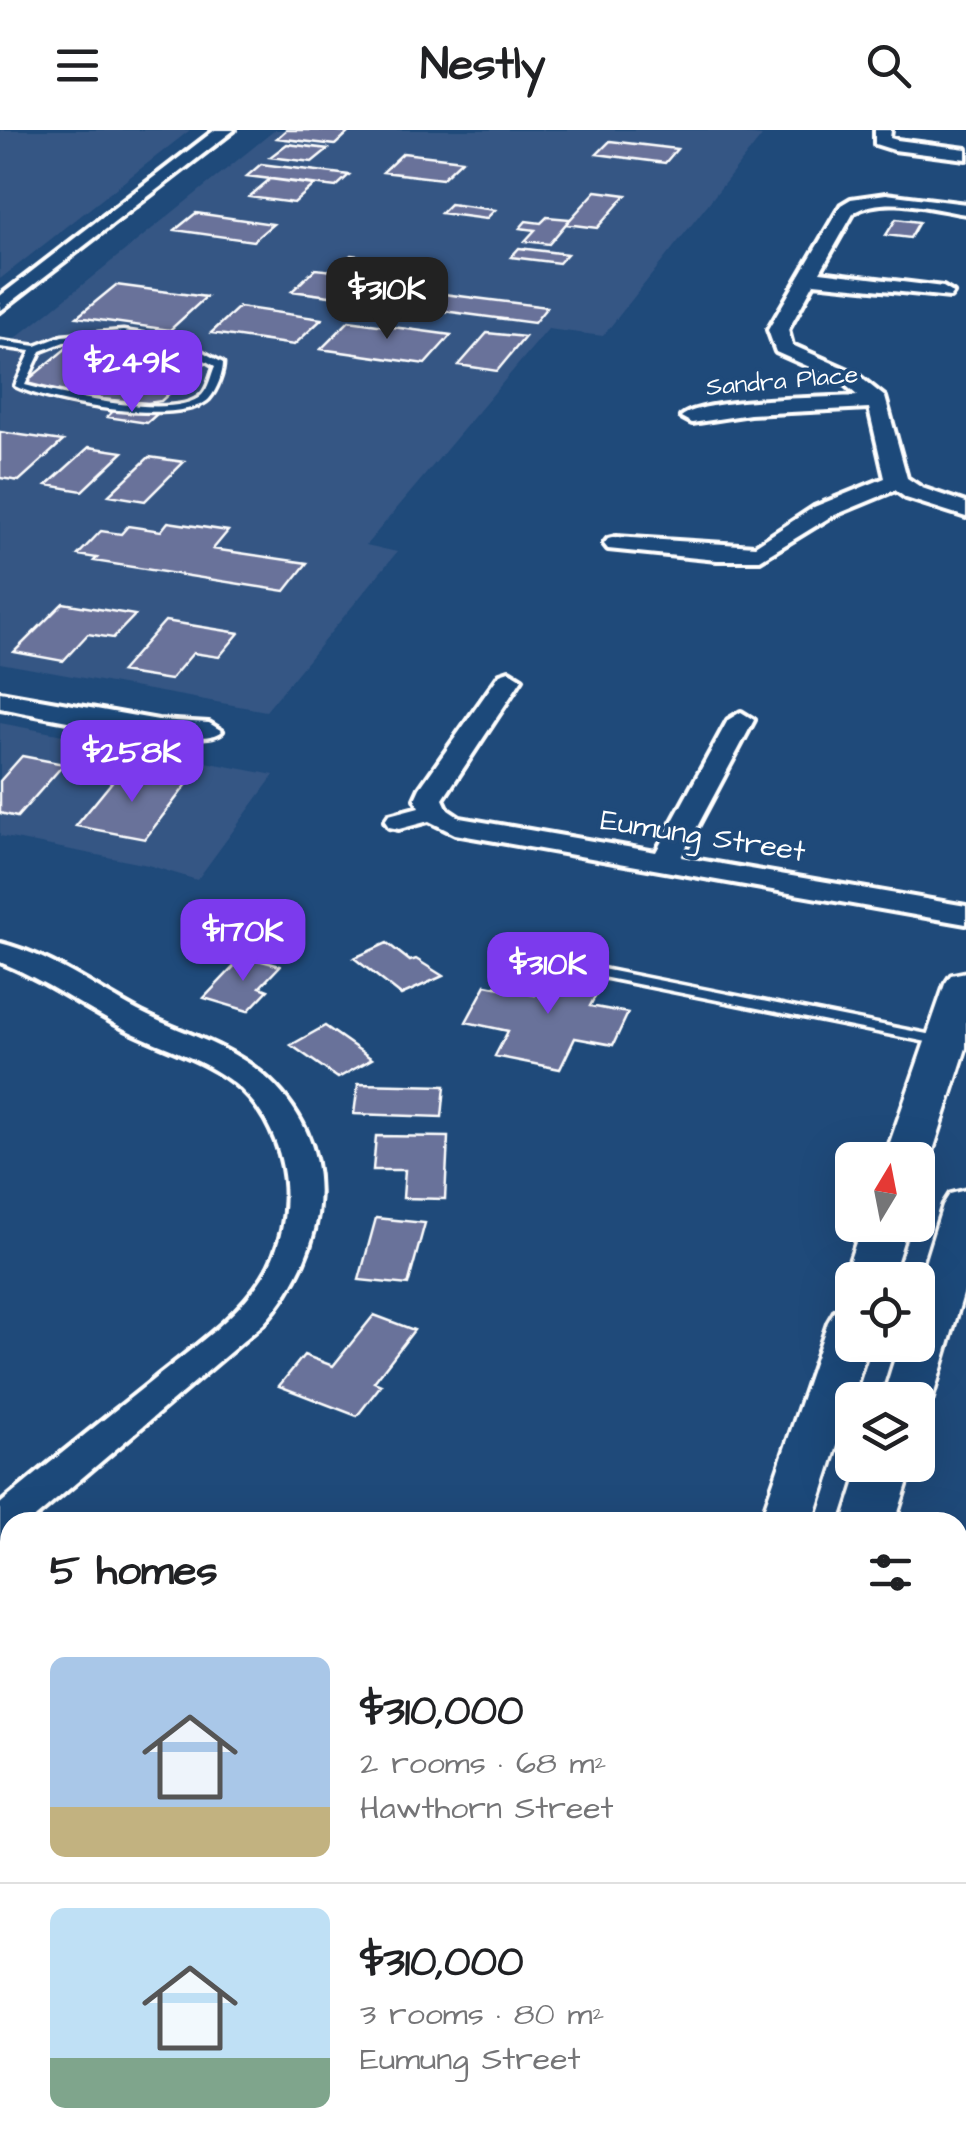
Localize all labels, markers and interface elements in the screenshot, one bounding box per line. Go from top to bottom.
text: Nestly [420,34,546,96]
icon: menu [50,38,105,93]
icon: search [861,38,916,93]
pin: $310K [317,257,457,342]
text: $310K [348,267,426,312]
pin: $249K [62,330,202,415]
text: $249K [84,340,180,385]
street label: Sandra Place [704,357,860,405]
pin: $258K [62,720,202,805]
text: $258K [83,730,181,775]
street label: Eumung Street [598,799,808,874]
pin: $170K [173,899,313,984]
text: $170K [202,909,284,954]
pin: $310K [478,932,618,1017]
text: $310K [509,942,587,987]
north arrow [835,1142,935,1242]
map controls [835,1142,935,1482]
button: locate [835,1262,935,1362]
button: layers [835,1382,935,1482]
text: 5 homes [50,1543,217,1601]
icon: filters [863,1545,918,1600]
text: $310,000 [360,1683,524,1741]
icon: home [130,1697,250,1817]
text: 2 rooms · 68 m² [360,1741,606,1786]
text: Hawthorn Street [360,1786,614,1831]
text: $310,000 [360,1934,524,1992]
icon: home [130,1948,250,2068]
text: 3 rooms · 80 m² [360,1992,605,2037]
text: Eumung Street [360,2037,580,2082]

